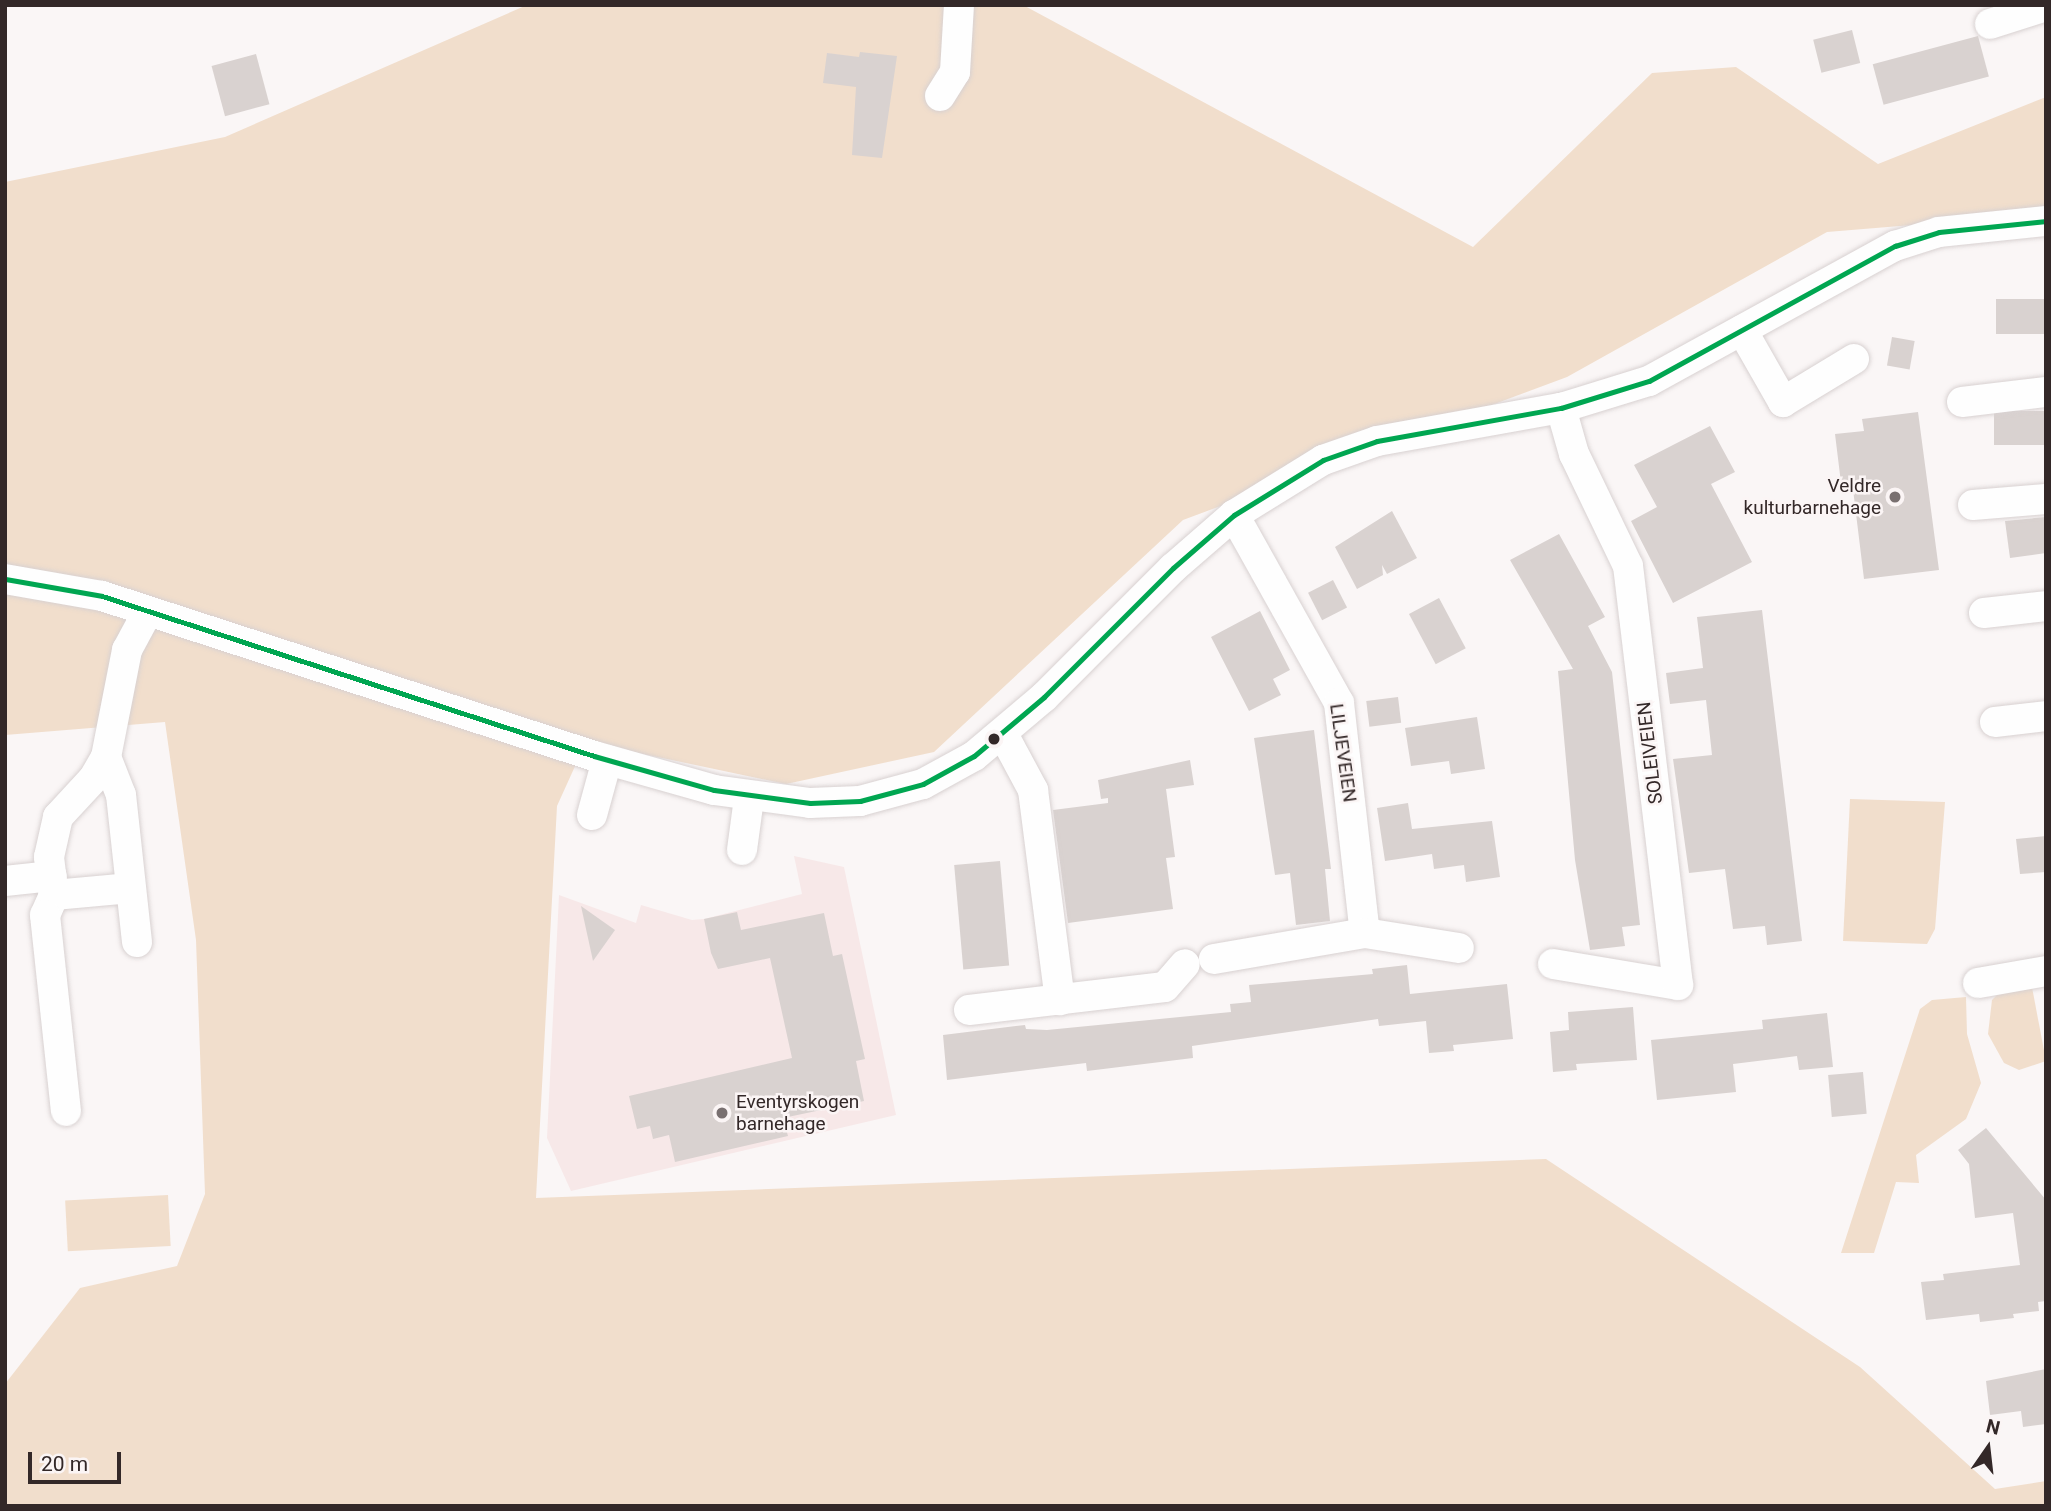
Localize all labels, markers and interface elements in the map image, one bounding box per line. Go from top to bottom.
place label: Veldre kulturbarnehage [1744,475,1881,519]
marker: Veldre kulturbarnehage [1887,489,1903,505]
street label: SOLEIVEIEN [1632,701,1668,805]
street label: LILJEVEIEN [1325,702,1361,804]
unlabelled marker [987,732,1001,746]
place label: Eventyrskogen barnehage [736,1091,859,1135]
marker: Eventyrskogen barnehage [714,1105,730,1121]
north arrow [1953,1413,2023,1483]
text: N [1984,1414,2002,1440]
scale bar [32,1438,124,1482]
text: 20 m [41,1452,88,1476]

